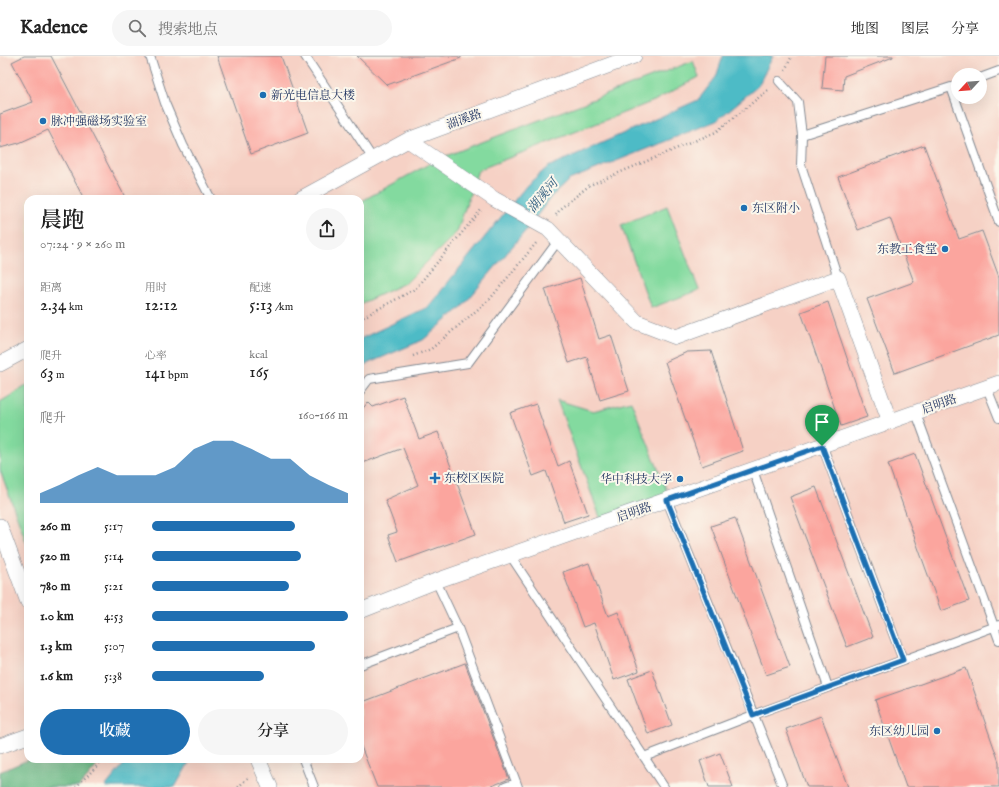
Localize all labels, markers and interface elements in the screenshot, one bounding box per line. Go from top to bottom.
search box [112,10,392,46]
text: Kadence [20,16,88,40]
icon: search [126,17,148,39]
text: 搜索地点 [158,20,218,39]
text: 地图 [851,20,879,38]
text: 图层 [901,20,929,38]
text: 分享 [951,20,979,38]
north arrow [951,68,987,104]
map controls [951,68,987,104]
place label: 新光电信息大楼 [271,88,355,103]
marker: 新光电信息大楼 [258,90,268,100]
street label: 湖溪路 [445,106,484,133]
place label: 脉冲强磁场实验室 [51,114,147,129]
marker: 脉冲强磁场实验室 [38,116,48,126]
water label: 湖溪河 [524,174,563,216]
place label: 东区附小 [752,201,800,216]
marker: 东区附小 [739,203,749,213]
text: 晨跑 [40,207,84,235]
button: share [306,208,348,250]
text: 07:24 · 9 × 260 m [40,236,125,253]
place label: 东教工食堂 [877,242,937,257]
marker: 东教工食堂 [940,244,950,254]
text: 距离 [40,281,62,295]
text: 用时 [145,281,167,295]
text: 配速 [249,281,271,295]
text: 2.34 [40,295,66,316]
text: 12:12 [145,295,178,316]
text: 5:13 [249,295,273,316]
text: km [66,300,83,314]
text: /km [273,300,293,314]
text: kcal [249,348,268,362]
text: 爬升 [40,349,62,363]
text: 心率 [145,349,167,363]
text: 165 [249,362,269,383]
text: 63 [40,363,54,384]
text: 141 [145,363,166,384]
text: m [54,368,64,382]
text: bpm [166,368,188,382]
street label: 启明路 [920,392,959,417]
pin [805,405,839,446]
text: 160–166 m [298,407,348,424]
text: 爬升 [40,410,66,427]
icon: arrive [811,411,833,433]
place label: 东校区医院 [444,471,504,486]
marker: 东校区医院 [429,472,441,484]
place label: 华中科技大学 [600,472,672,487]
marker: 华中科技大学 [675,474,685,484]
street label: 启明路 [615,500,654,525]
text: 260 m [40,518,71,535]
text: 5:17 [104,518,123,535]
text: 520 m [40,548,70,565]
text: 5:14 [104,548,123,565]
text: 780 m [40,578,70,595]
text: 5:21 [104,578,123,595]
text: 1.0 km [40,608,74,625]
text: 4:53 [104,608,123,625]
text: 1.3 km [40,638,72,655]
text: 5:07 [104,638,125,655]
text: 1.6 km [40,668,73,685]
text: 5:38 [104,668,122,685]
button: 收藏 [40,709,190,755]
button: 分享 [198,709,348,755]
place label: 东区幼儿园 [869,724,929,739]
marker: 东区幼儿园 [932,726,942,736]

